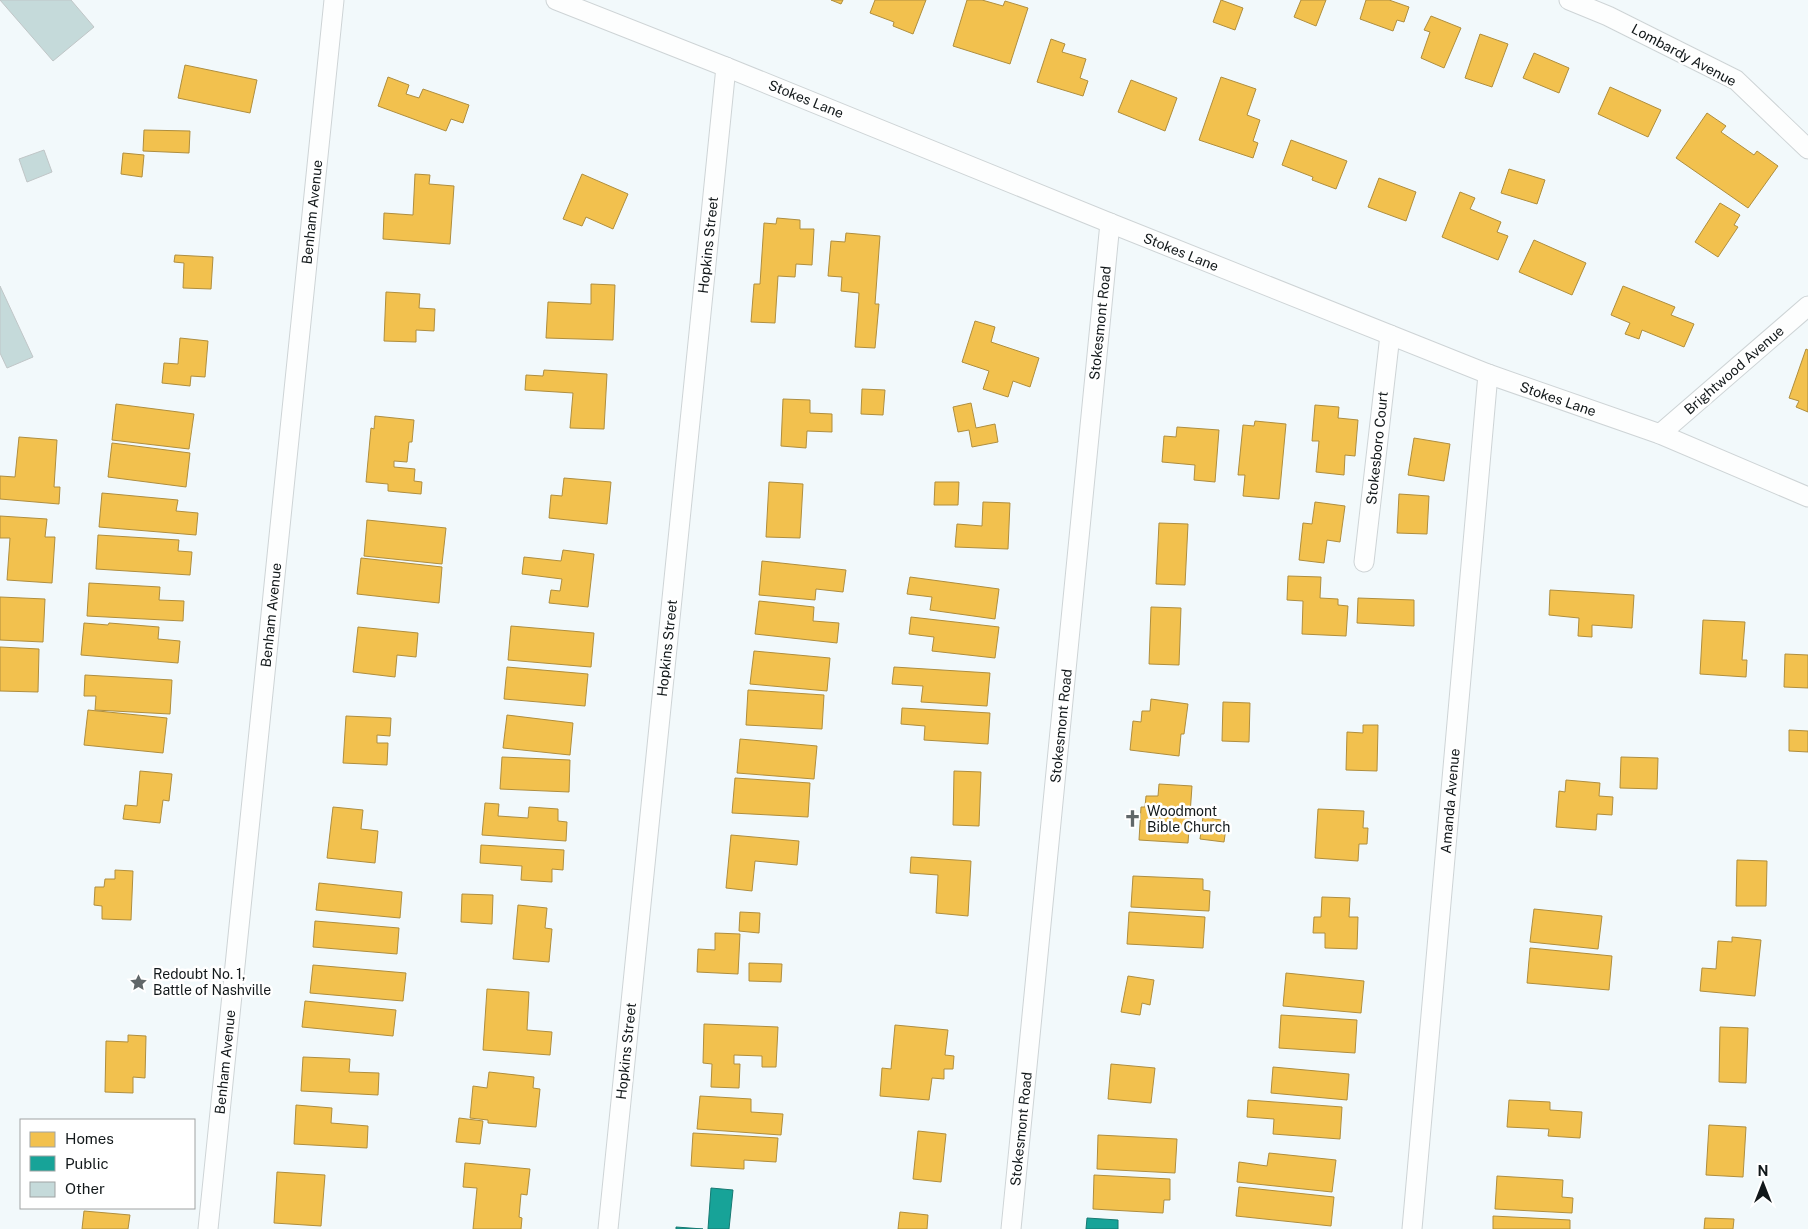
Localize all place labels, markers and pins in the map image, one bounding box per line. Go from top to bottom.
place label: Woodmont Bible Church [1147,803,1230,835]
church icon: Woodmont Bible Church [1123,809,1143,829]
place label: Redoubt No. 1, Battle of Nashville [153,966,271,998]
place icon: Redoubt No. 1, Battle of Nashville [129,972,149,992]

